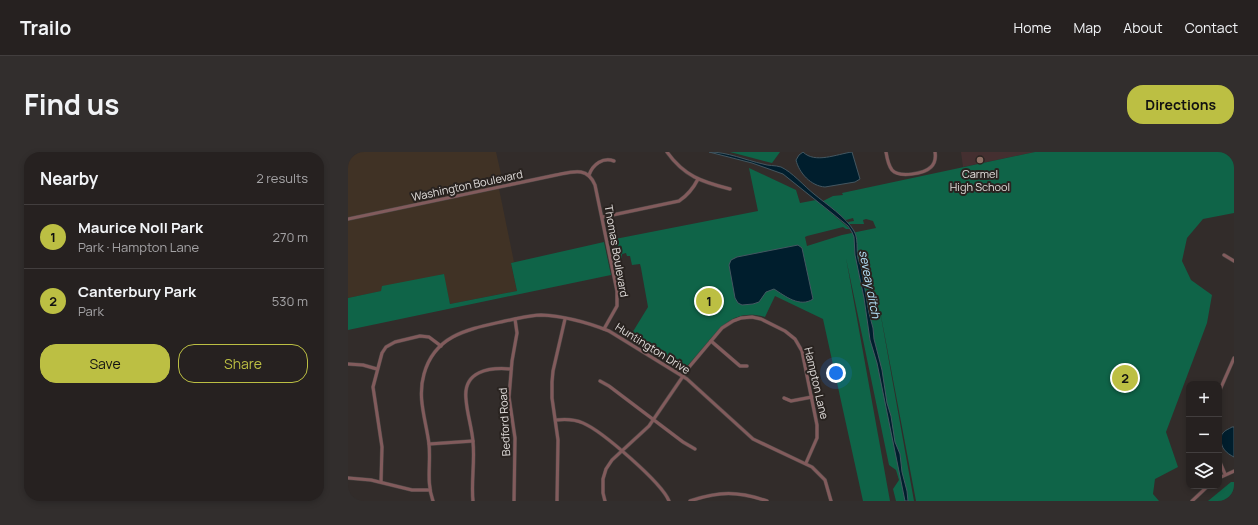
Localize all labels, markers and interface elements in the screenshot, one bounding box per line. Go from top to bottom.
text: Trailo [20,15,71,41]
text: Home [1014,18,1051,37]
text: Map [1073,18,1101,37]
text: About [1123,18,1163,37]
text: Contact [1185,18,1238,37]
text: Find us [24,85,119,123]
button: Directions [1127,85,1234,124]
marker: Carmel High School [975,155,985,165]
street label: Washington Boulevard [410,166,524,204]
place label: Carmel High School [950,166,1010,194]
text: Nearby [40,167,98,190]
text: 2 results [256,169,308,187]
street label: Thomas Boulevard [602,204,632,298]
text: Maurice Noll Park [78,217,203,238]
text: 1 [50,228,56,246]
text: 270 m [273,228,308,246]
text: Park · Hampton Lane [78,238,199,256]
water label: seveay ditch [855,248,885,320]
text: Canterbury Park [78,281,196,302]
pin: 1 [696,286,722,316]
text: 2 [49,292,57,310]
text: 530 m [272,292,308,310]
text: Park [78,302,104,320]
street label: Huntington Drive [613,319,694,377]
button: Save [40,344,170,383]
button: Share [178,344,308,383]
street label: Hampton Lane [801,345,833,421]
your location [826,363,846,383]
pin: 2 [1112,363,1138,393]
map controls [1186,381,1222,489]
button: + [1186,381,1222,417]
street label: Bedford Road [495,387,513,457]
button: − [1186,417,1222,453]
button: layers [1186,453,1222,489]

